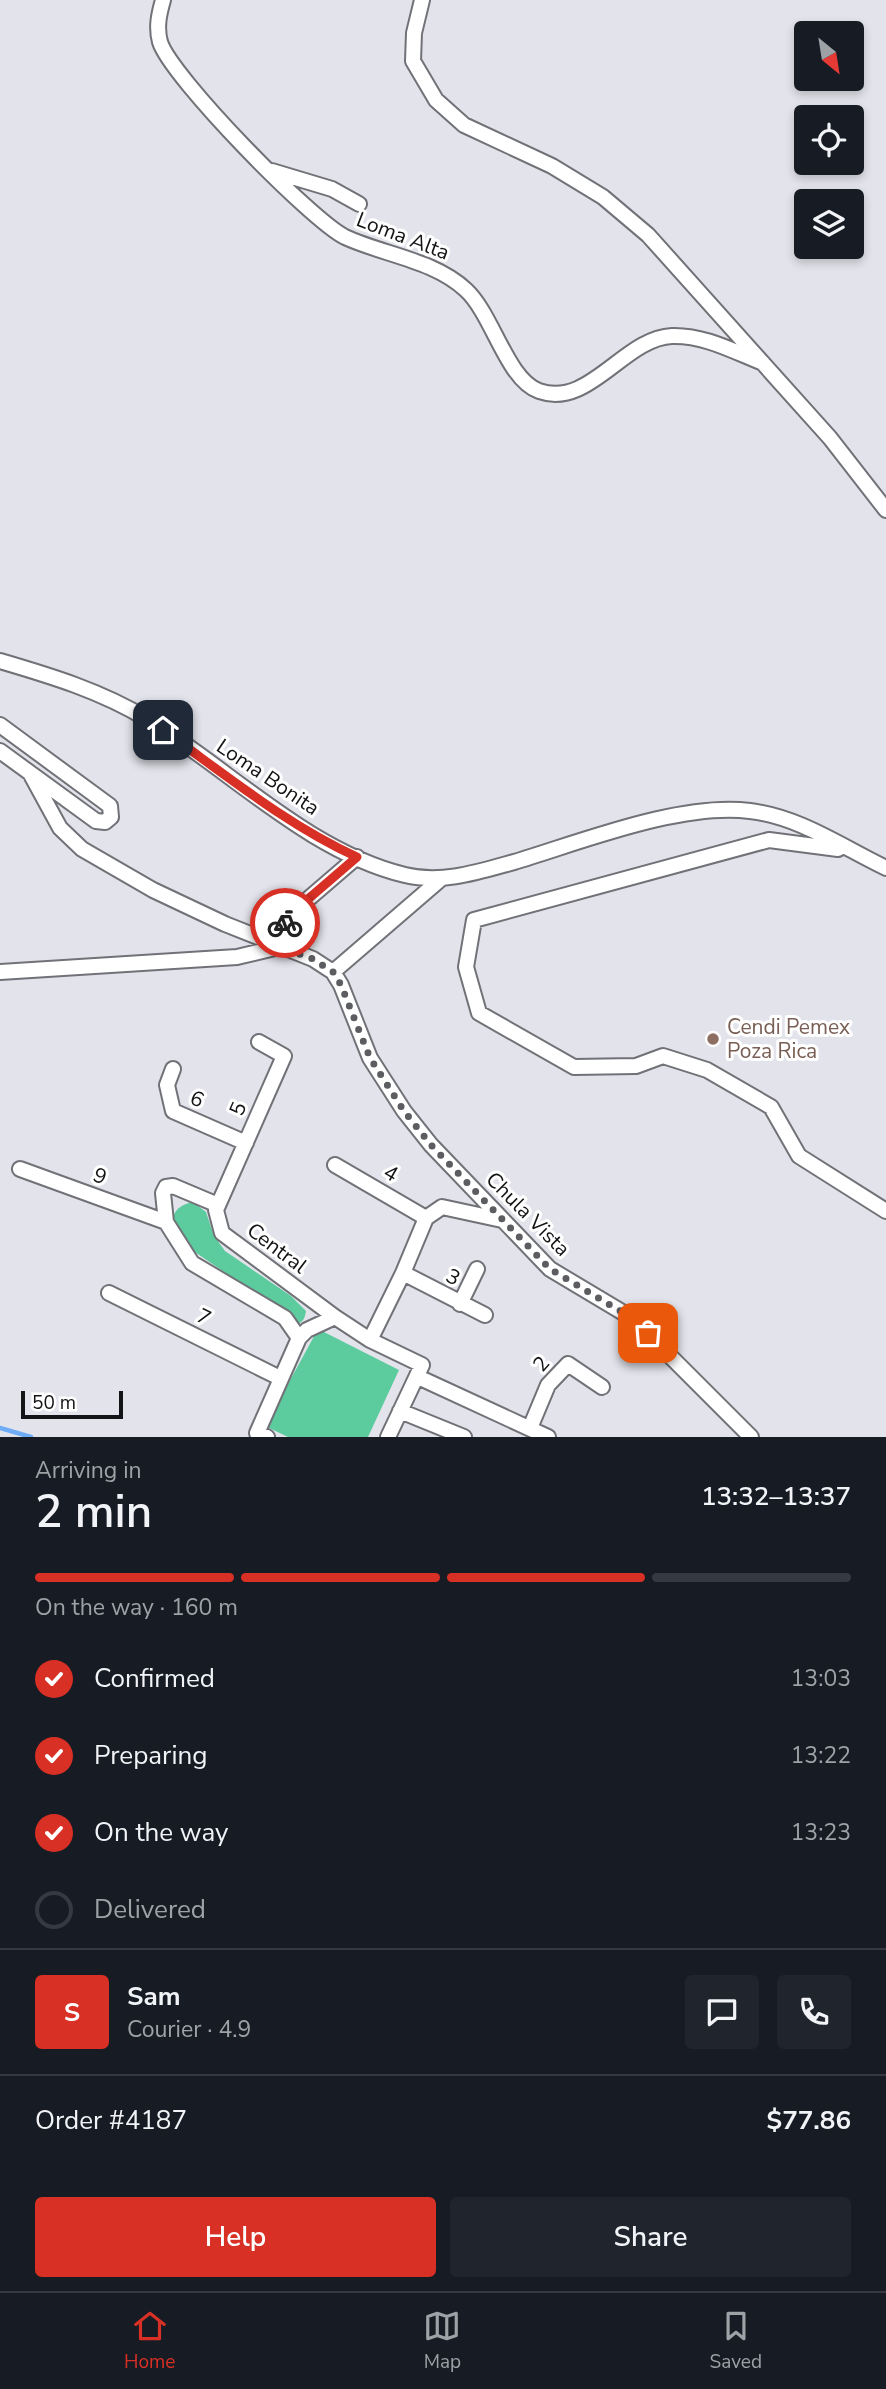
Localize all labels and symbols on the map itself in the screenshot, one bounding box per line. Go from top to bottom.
north arrow [794,21,864,91]
street label: Loma Alta [353,205,453,267]
pin [133,700,193,760]
street label: Loma Bonita [211,732,325,822]
courier [250,888,320,958]
place label: Cendi Pemex Poza Rica [727,1013,850,1065]
marker: Cendi Pemex Poza Rica [705,1031,721,1047]
street label: 6 [186,1084,208,1114]
street label: 5 [223,1098,253,1120]
street label: 4 [379,1158,403,1188]
street label: 9 [89,1161,111,1191]
street label: Chula Vista [480,1166,576,1262]
street label: Central [241,1216,313,1280]
street label: 3 [441,1262,465,1292]
street label: 7 [192,1302,216,1332]
pin [618,1303,678,1363]
street label: 2 [526,1350,556,1378]
scale bar [21,1388,122,1420]

